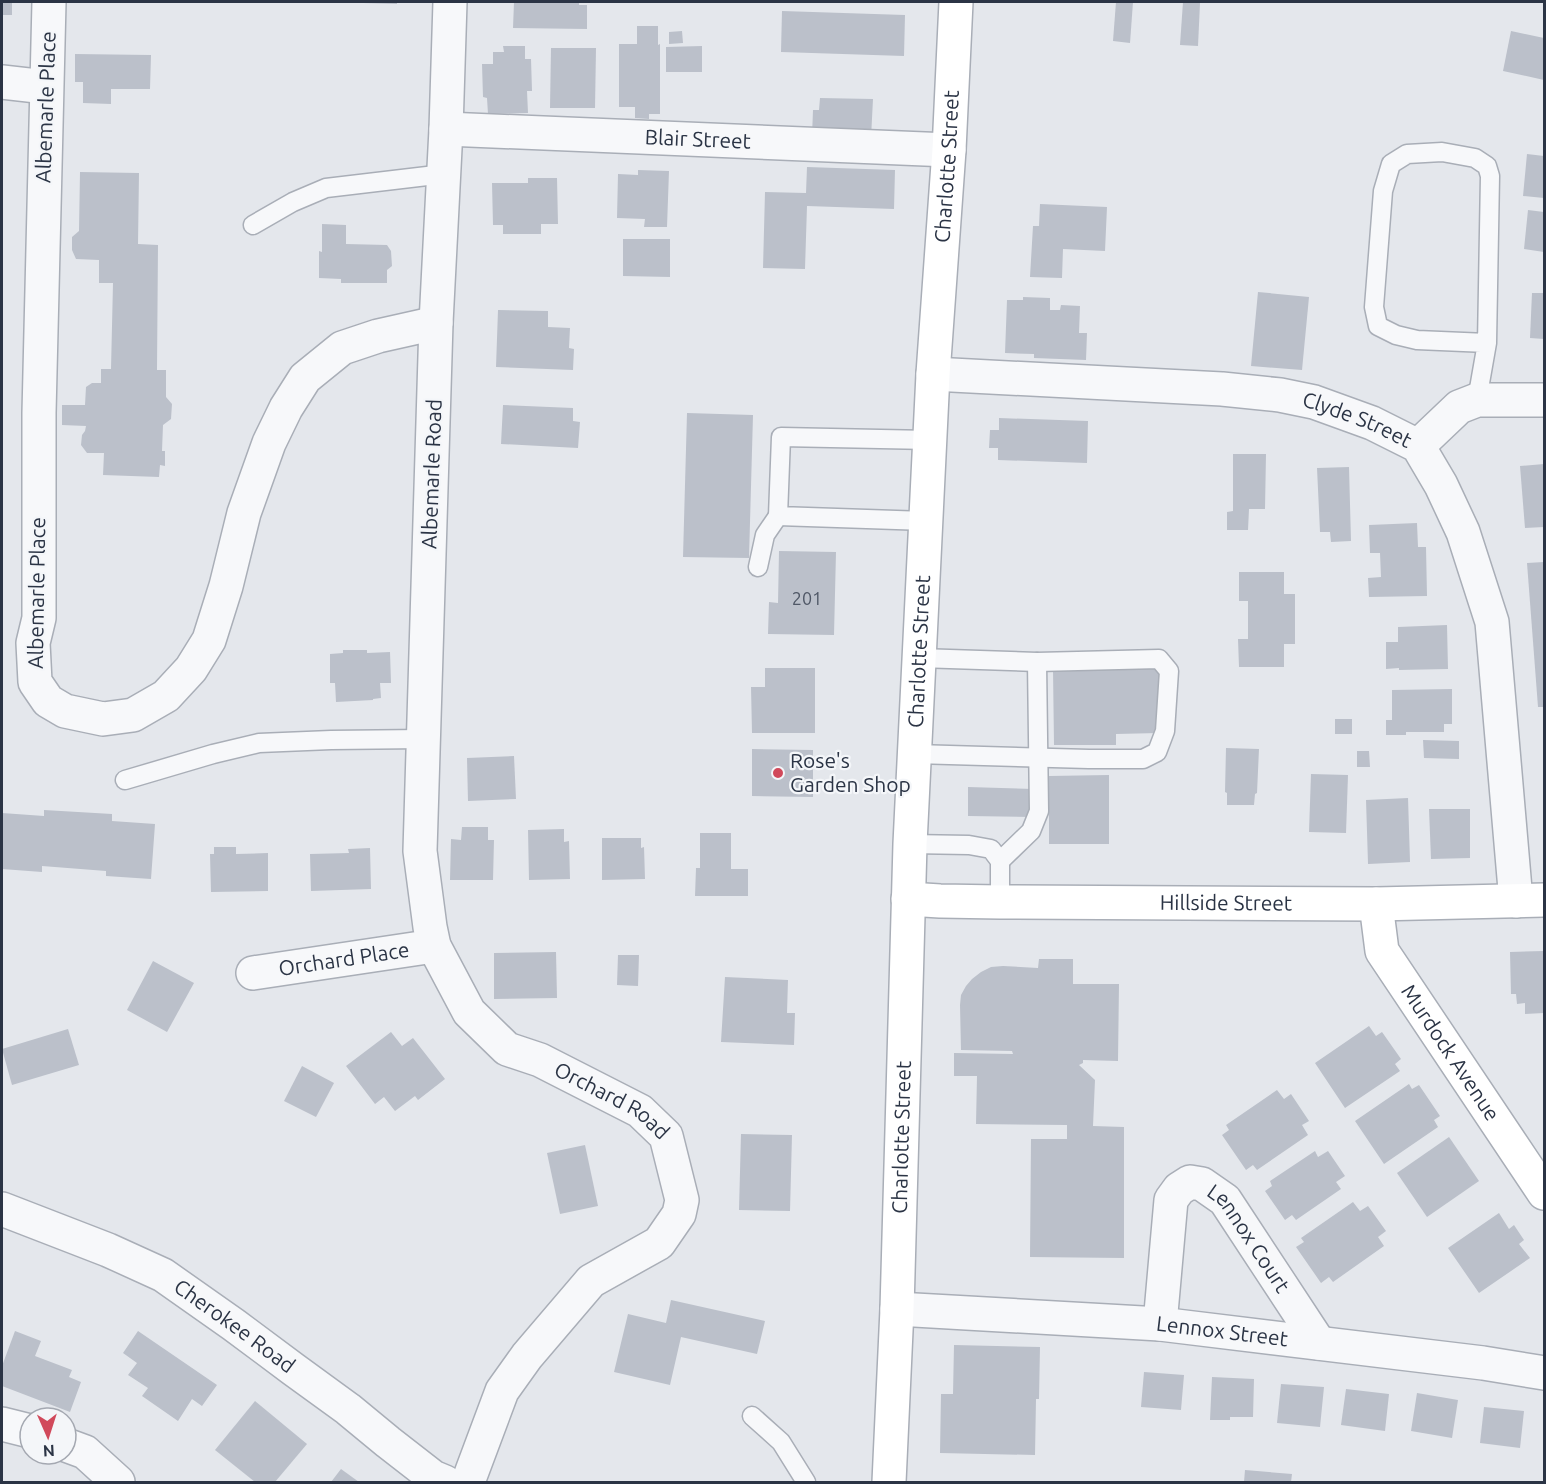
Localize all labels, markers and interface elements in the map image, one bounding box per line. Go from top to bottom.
street label: Albemarle Place [30,31,60,183]
street label: Charlotte Street [929,89,963,244]
street label: Blair Street [644,124,751,153]
street label: Clyde Street [1301,387,1416,452]
street label: Albemarle Road [416,398,446,549]
street label: Albemarle Place [23,517,49,669]
street label: Charlotte Street [903,575,934,729]
house number: 201 [792,588,822,608]
place label: Rose's Garden Shop [790,748,911,796]
marker: Rose's Garden Shop [771,766,785,780]
street label: Hillside Street [1160,890,1292,915]
street label: Orchard Place [277,937,411,980]
street label: Murdock Avenue [1397,980,1505,1125]
street label: Orchard Road [551,1056,675,1144]
street label: Charlotte Street [887,1060,915,1214]
street label: Lennox Court [1203,1179,1295,1297]
street label: Cherokee Road [170,1274,300,1377]
street label: Lennox Street [1155,1311,1289,1350]
north arrow [18,1406,78,1466]
text: N [42,1442,55,1460]

